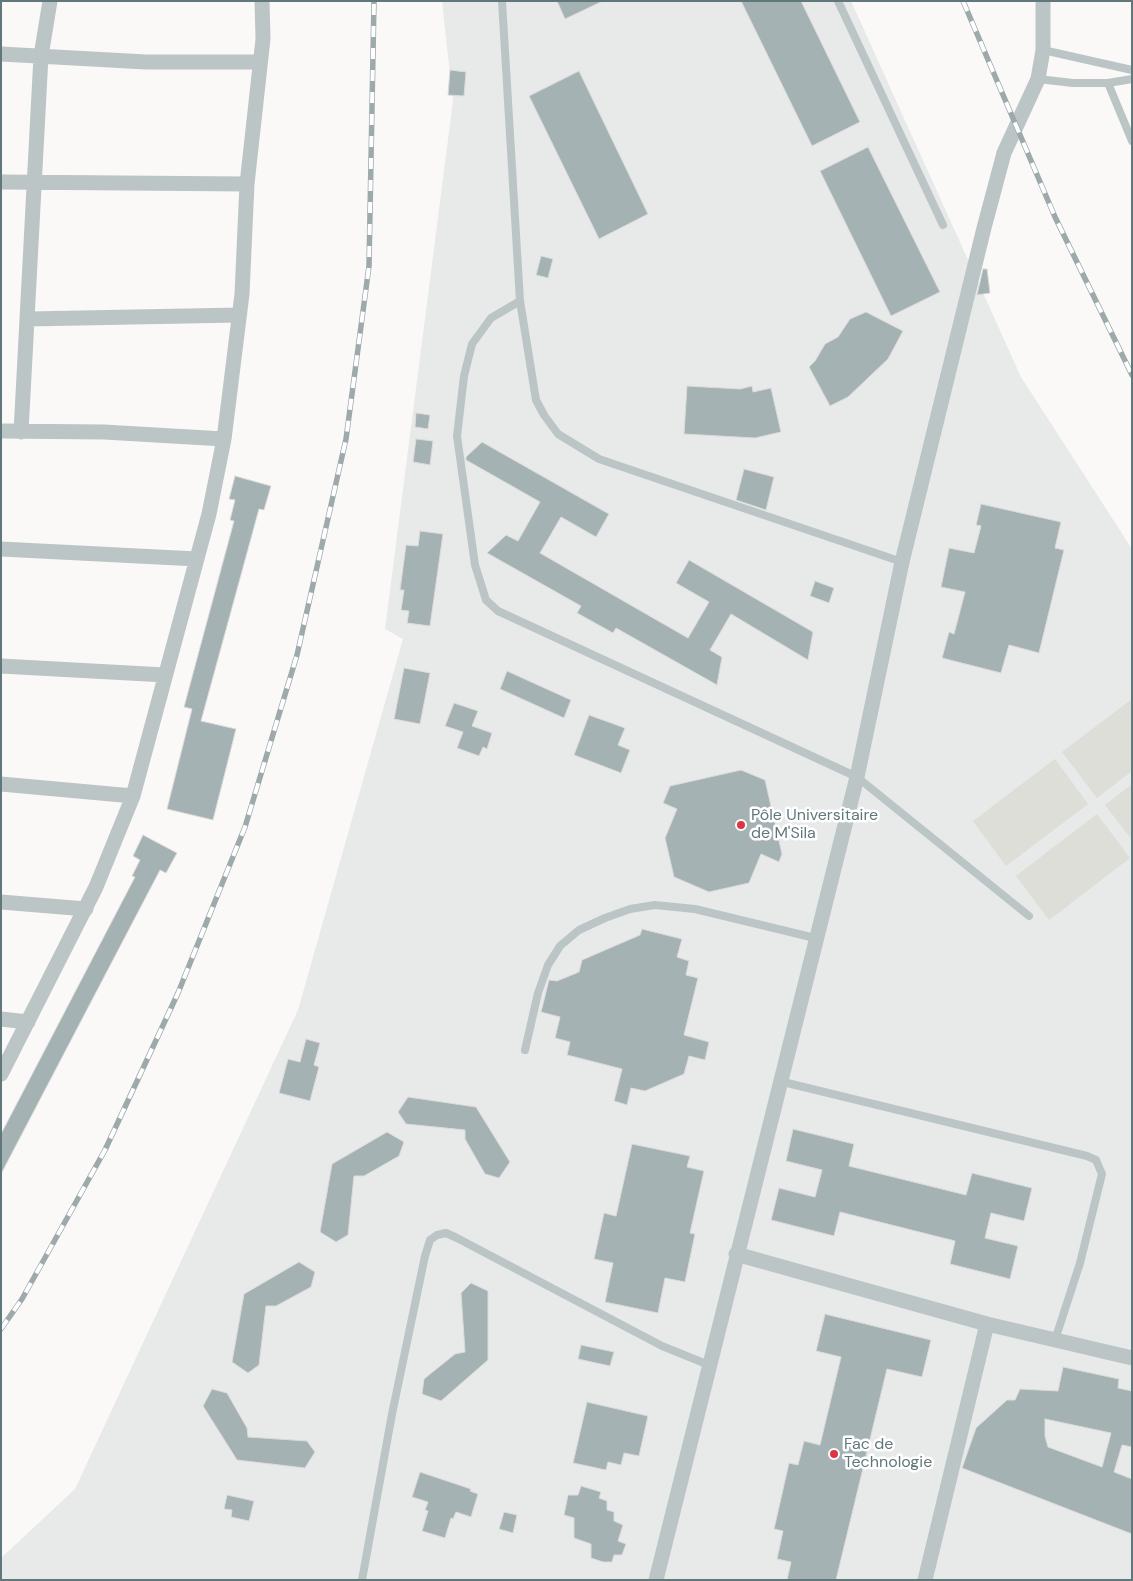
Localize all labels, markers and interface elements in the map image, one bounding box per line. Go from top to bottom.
place label: Pôle Universitaire de M'Sila [751,806,878,844]
marker: Pôle Universitaire de M'Sila [735,819,747,831]
place label: Fac de Technologie [844,1435,932,1473]
marker: Fac de Technologie [828,1448,840,1460]

